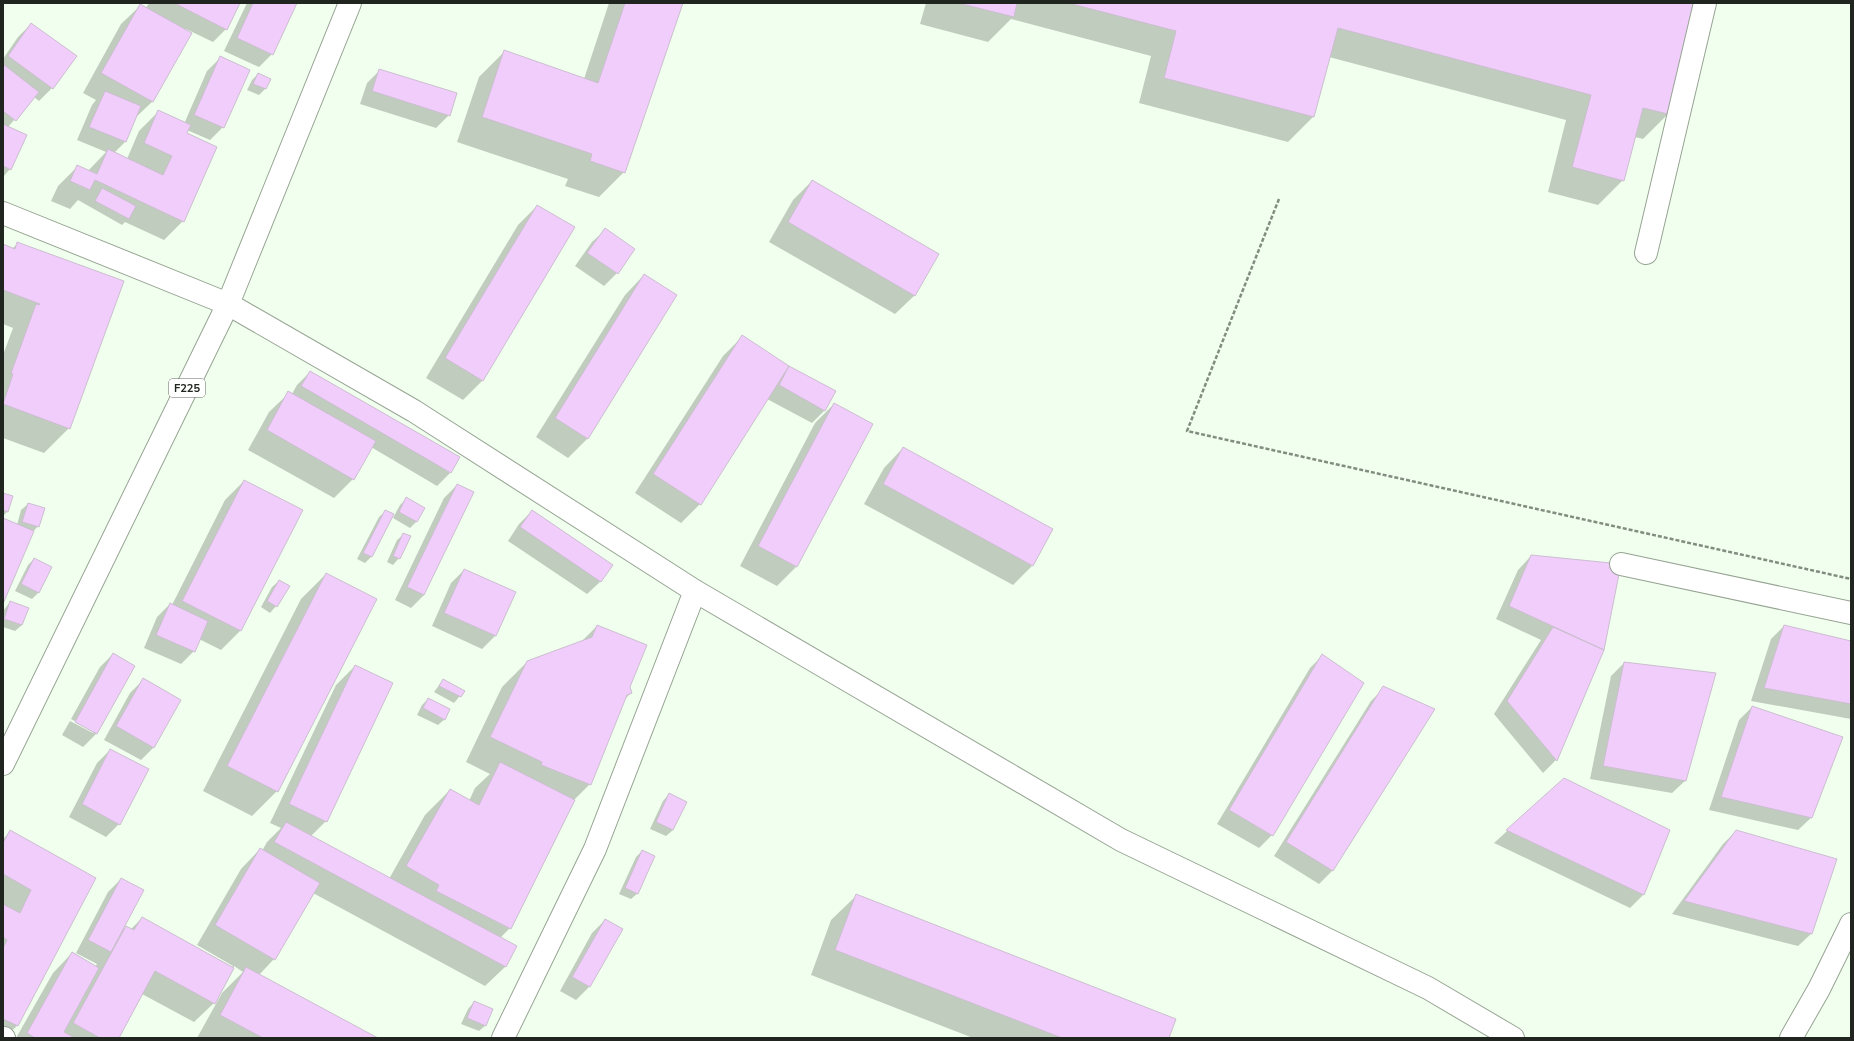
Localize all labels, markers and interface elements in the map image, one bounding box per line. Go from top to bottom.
road number: F225 [169,379,205,397]

